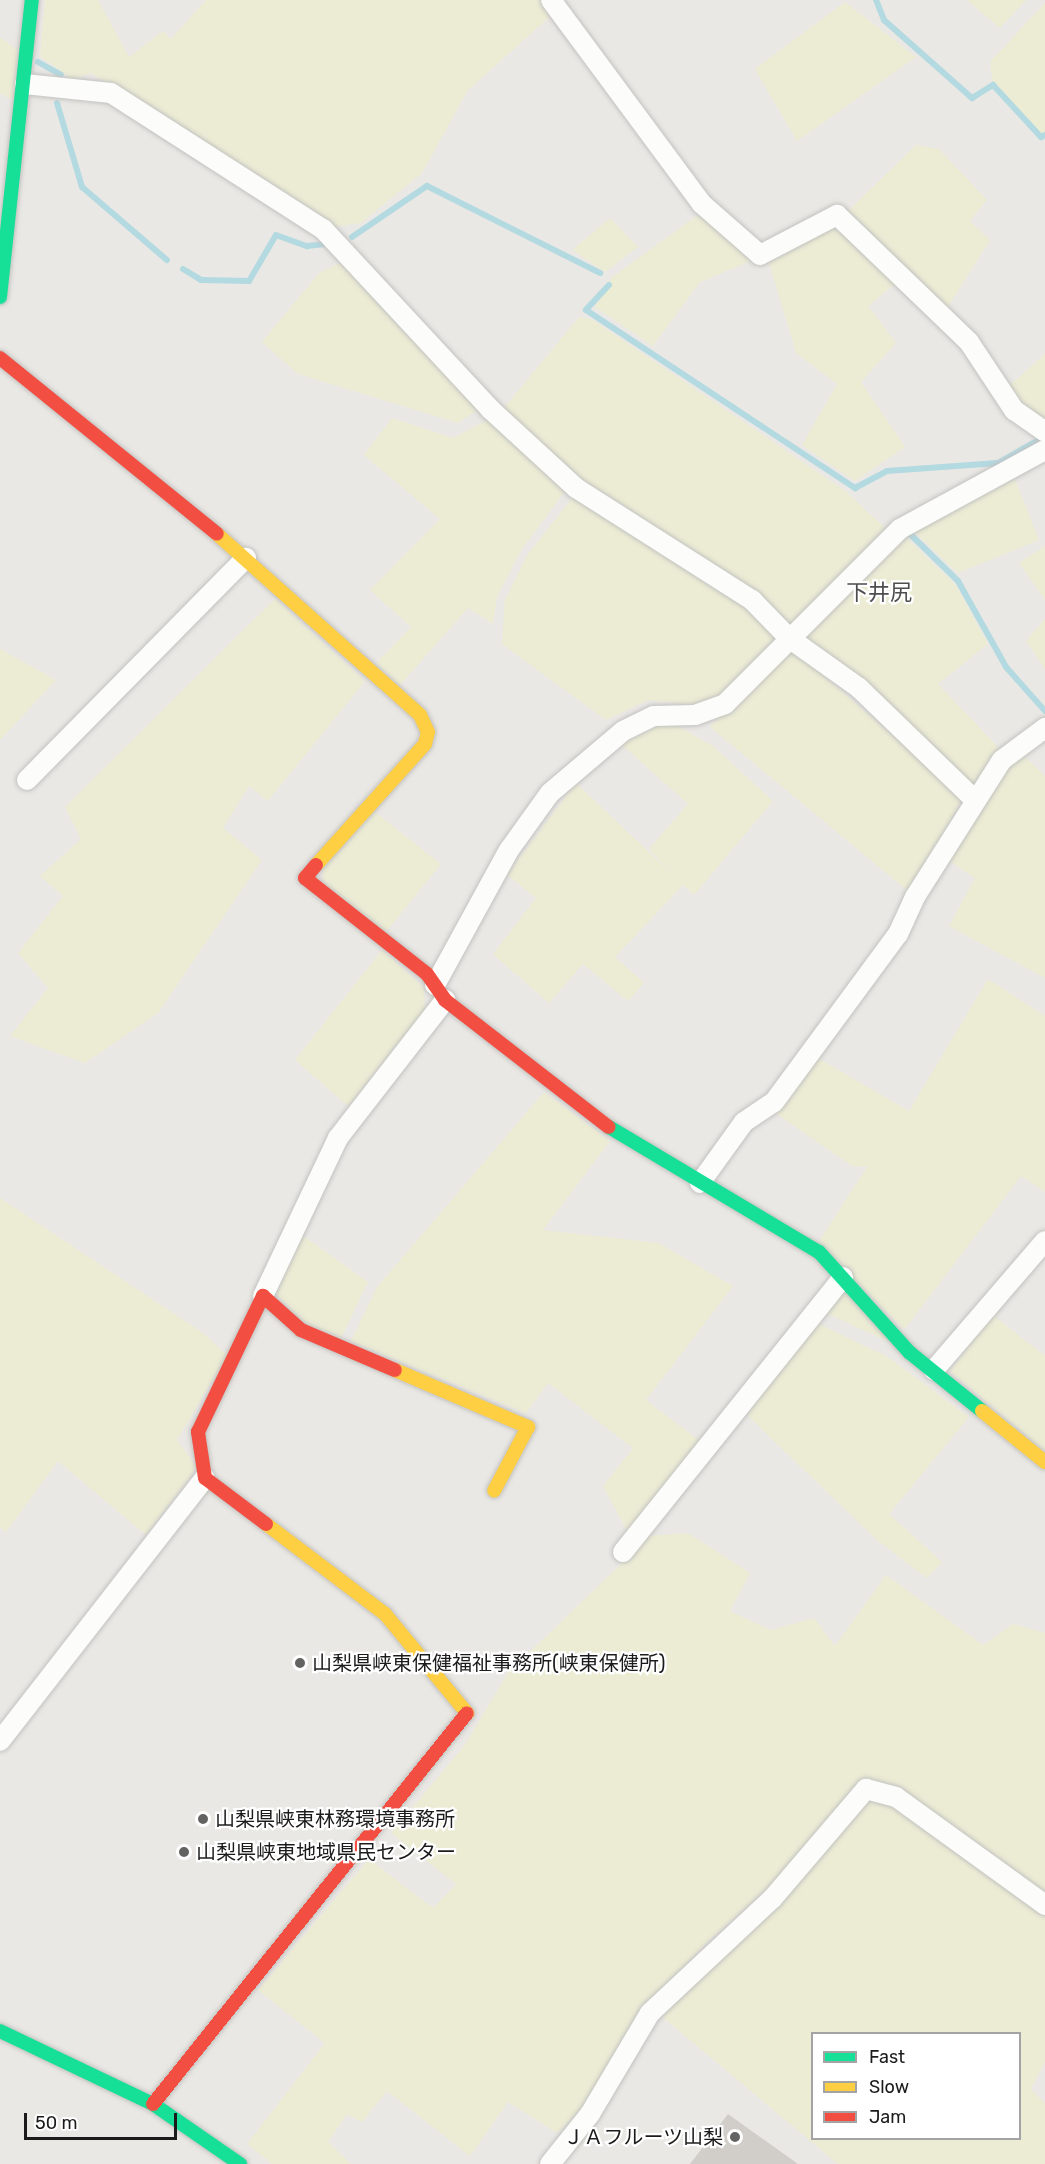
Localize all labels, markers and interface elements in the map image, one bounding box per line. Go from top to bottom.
district label: 下井尻 [846,580,912,606]
place label: 山梨県峡東保健福祉事務所(峡東保健所) [312,1651,666,1675]
marker: 山梨県峡東保健福祉事務所(峡東保健所) [293,1656,307,1670]
place label: 山梨県峡東林務環境事務所 [215,1807,455,1831]
marker: 山梨県峡東林務環境事務所 [196,1812,210,1826]
place label: 山梨県峡東地域県民センター [196,1840,456,1864]
marker: 山梨県峡東地域県民センター [177,1845,191,1859]
legend [811,2032,1021,2140]
text: Fast [869,2046,905,2068]
text: Slow [869,2076,909,2098]
scale bar [27,2101,180,2139]
text: Jam [869,2106,906,2128]
text: 50 m [35,2112,78,2134]
place label: ＪＡフルーツ山梨 [563,2125,723,2149]
marker: ＪＡフルーツ山梨 [728,2130,742,2144]

